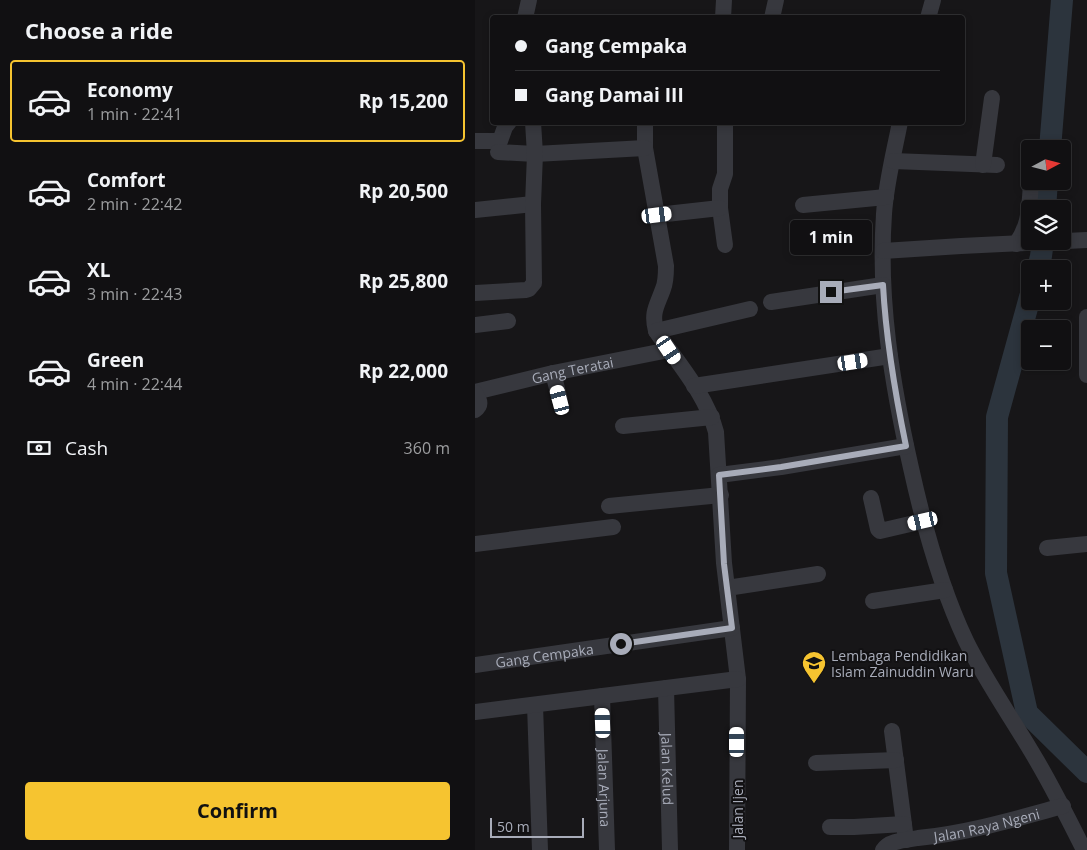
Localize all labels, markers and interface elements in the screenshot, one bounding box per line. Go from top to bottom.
text: Choose a ride [25,15,173,45]
text: Gang Cempaka [545,33,687,59]
text: Economy [87,77,173,103]
icon: car [27,79,72,124]
text: Gang Damai III [545,82,684,108]
text: Rp 15,200 [359,88,448,114]
text: 1 min · 22:41 [87,103,182,125]
north arrow [1021,140,1071,190]
map controls [1021,140,1071,370]
text: Comfort [87,167,166,193]
icon: car [27,169,72,214]
text: Rp 20,500 [359,178,448,204]
text: 2 min · 22:42 [87,193,182,215]
button: layers [1021,200,1071,250]
car [641,206,672,224]
callout: 1 min [790,220,872,254]
text: 1 min [809,226,853,248]
text: XL [87,257,110,283]
icon: car [27,259,72,304]
button: + [1021,260,1071,310]
text: Rp 25,800 [359,268,448,294]
route end [820,281,842,303]
text: 3 min · 22:43 [87,283,182,305]
button: − [1021,320,1071,370]
car [654,333,683,367]
text: Green [87,347,144,373]
icon: car [27,349,72,394]
street label: Gang Teratai [529,352,615,387]
car [837,352,868,372]
text: Rp 22,000 [359,358,448,384]
text: 4 min · 22:44 [87,373,182,395]
car [548,384,571,416]
icon: cash [25,434,53,462]
text: Cash [65,435,108,461]
text: 360 m [404,437,450,459]
car [906,510,939,532]
route start [610,633,632,655]
street label: Gang Cempaka [494,639,595,671]
place label: Lembaga Pendidikan Islam Zainuddin Waru [831,646,974,681]
school or university icon: Lembaga Pendidikan Islam Zainuddin Waru [801,650,827,684]
car [594,708,611,738]
car [729,727,744,757]
street label: Jalan Kelud [658,731,678,805]
street label: Jalan Arjuna [594,747,616,827]
street label: Jalan Ijen [728,780,747,840]
button: Confirm [25,782,450,840]
street label: Jalan Raya Ngeni [930,803,1042,846]
scale bar [490,815,584,838]
text: 50 m [497,817,530,836]

